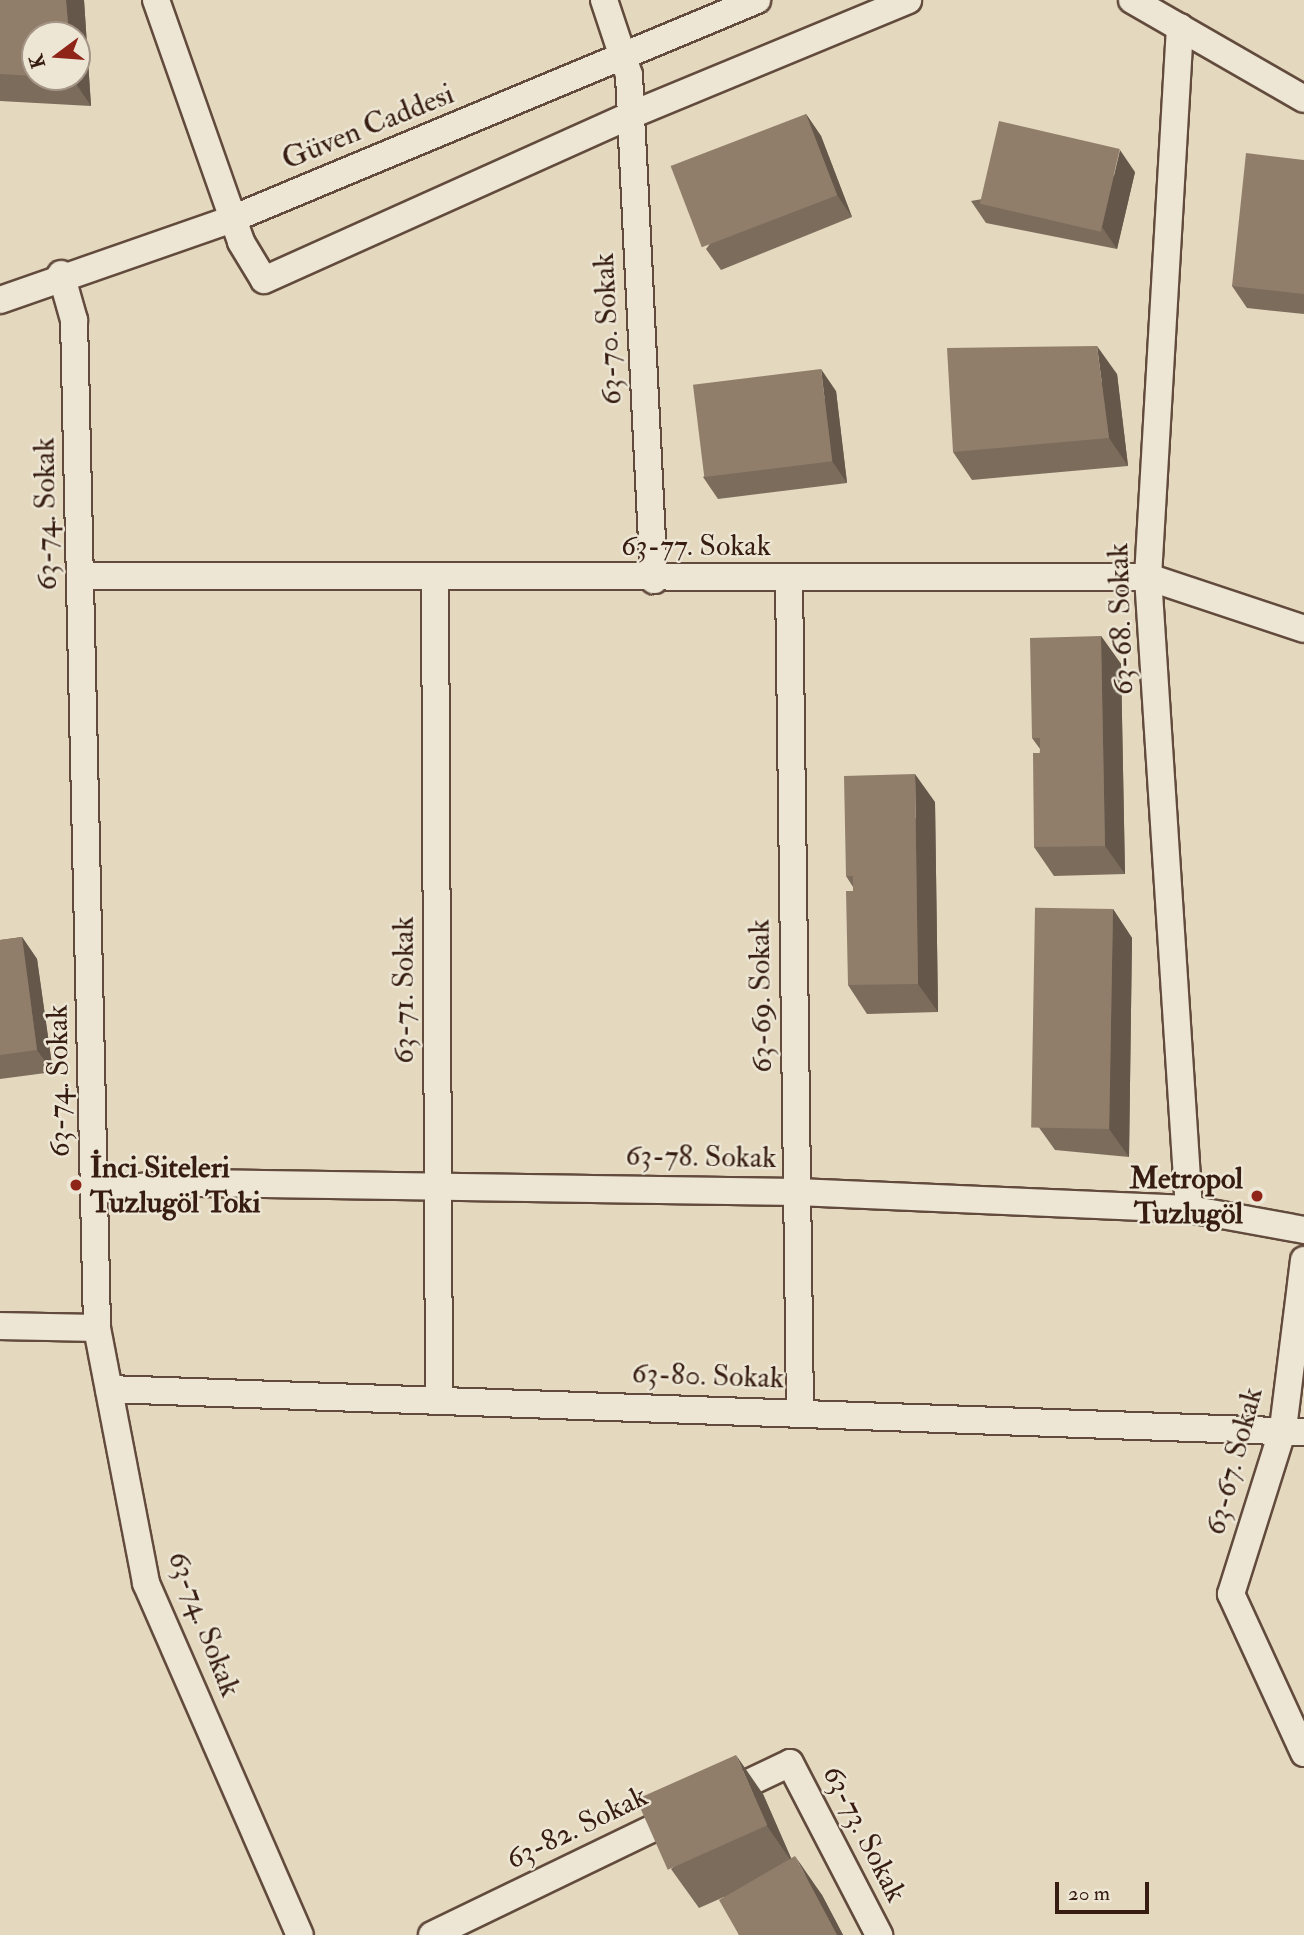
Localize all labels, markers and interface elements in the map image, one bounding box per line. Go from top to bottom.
north arrow [21,21,91,91]
text: K [24,52,51,71]
street label: Güven Caddesi [277,76,459,178]
street label: 63-70. Sokak [586,252,630,406]
street label: 63-74. Sokak [27,437,65,591]
street label: 63-77. Sokak [621,528,771,564]
street label: 63-68. Sokak [1100,542,1142,696]
street label: 63-71. Sokak [386,916,422,1064]
street label: 63-69. Sokak [742,919,780,1073]
street label: 63-74. Sokak [40,1004,78,1158]
street label: 63-78. Sokak [625,1138,777,1176]
place label: İnci Siteleri Tuzlugöl Toki [90,1150,260,1220]
place label: Metropol Tuzlugöl [1130,1161,1243,1232]
marker: İnci Siteleri Tuzlugöl Toki [68,1177,84,1193]
marker: Metropol Tuzlugöl [1249,1188,1265,1204]
street label: 63-80. Sokak [631,1355,785,1397]
street label: 63-67. Sokak [1197,1383,1271,1539]
street label: 63-74. Sokak [160,1546,248,1702]
street label: 63-73. Sokak [814,1760,914,1908]
street label: 63-82. Sokak [501,1778,653,1878]
scale bar [1059,1868,1154,1912]
text: 20 m [1068,1880,1110,1907]

